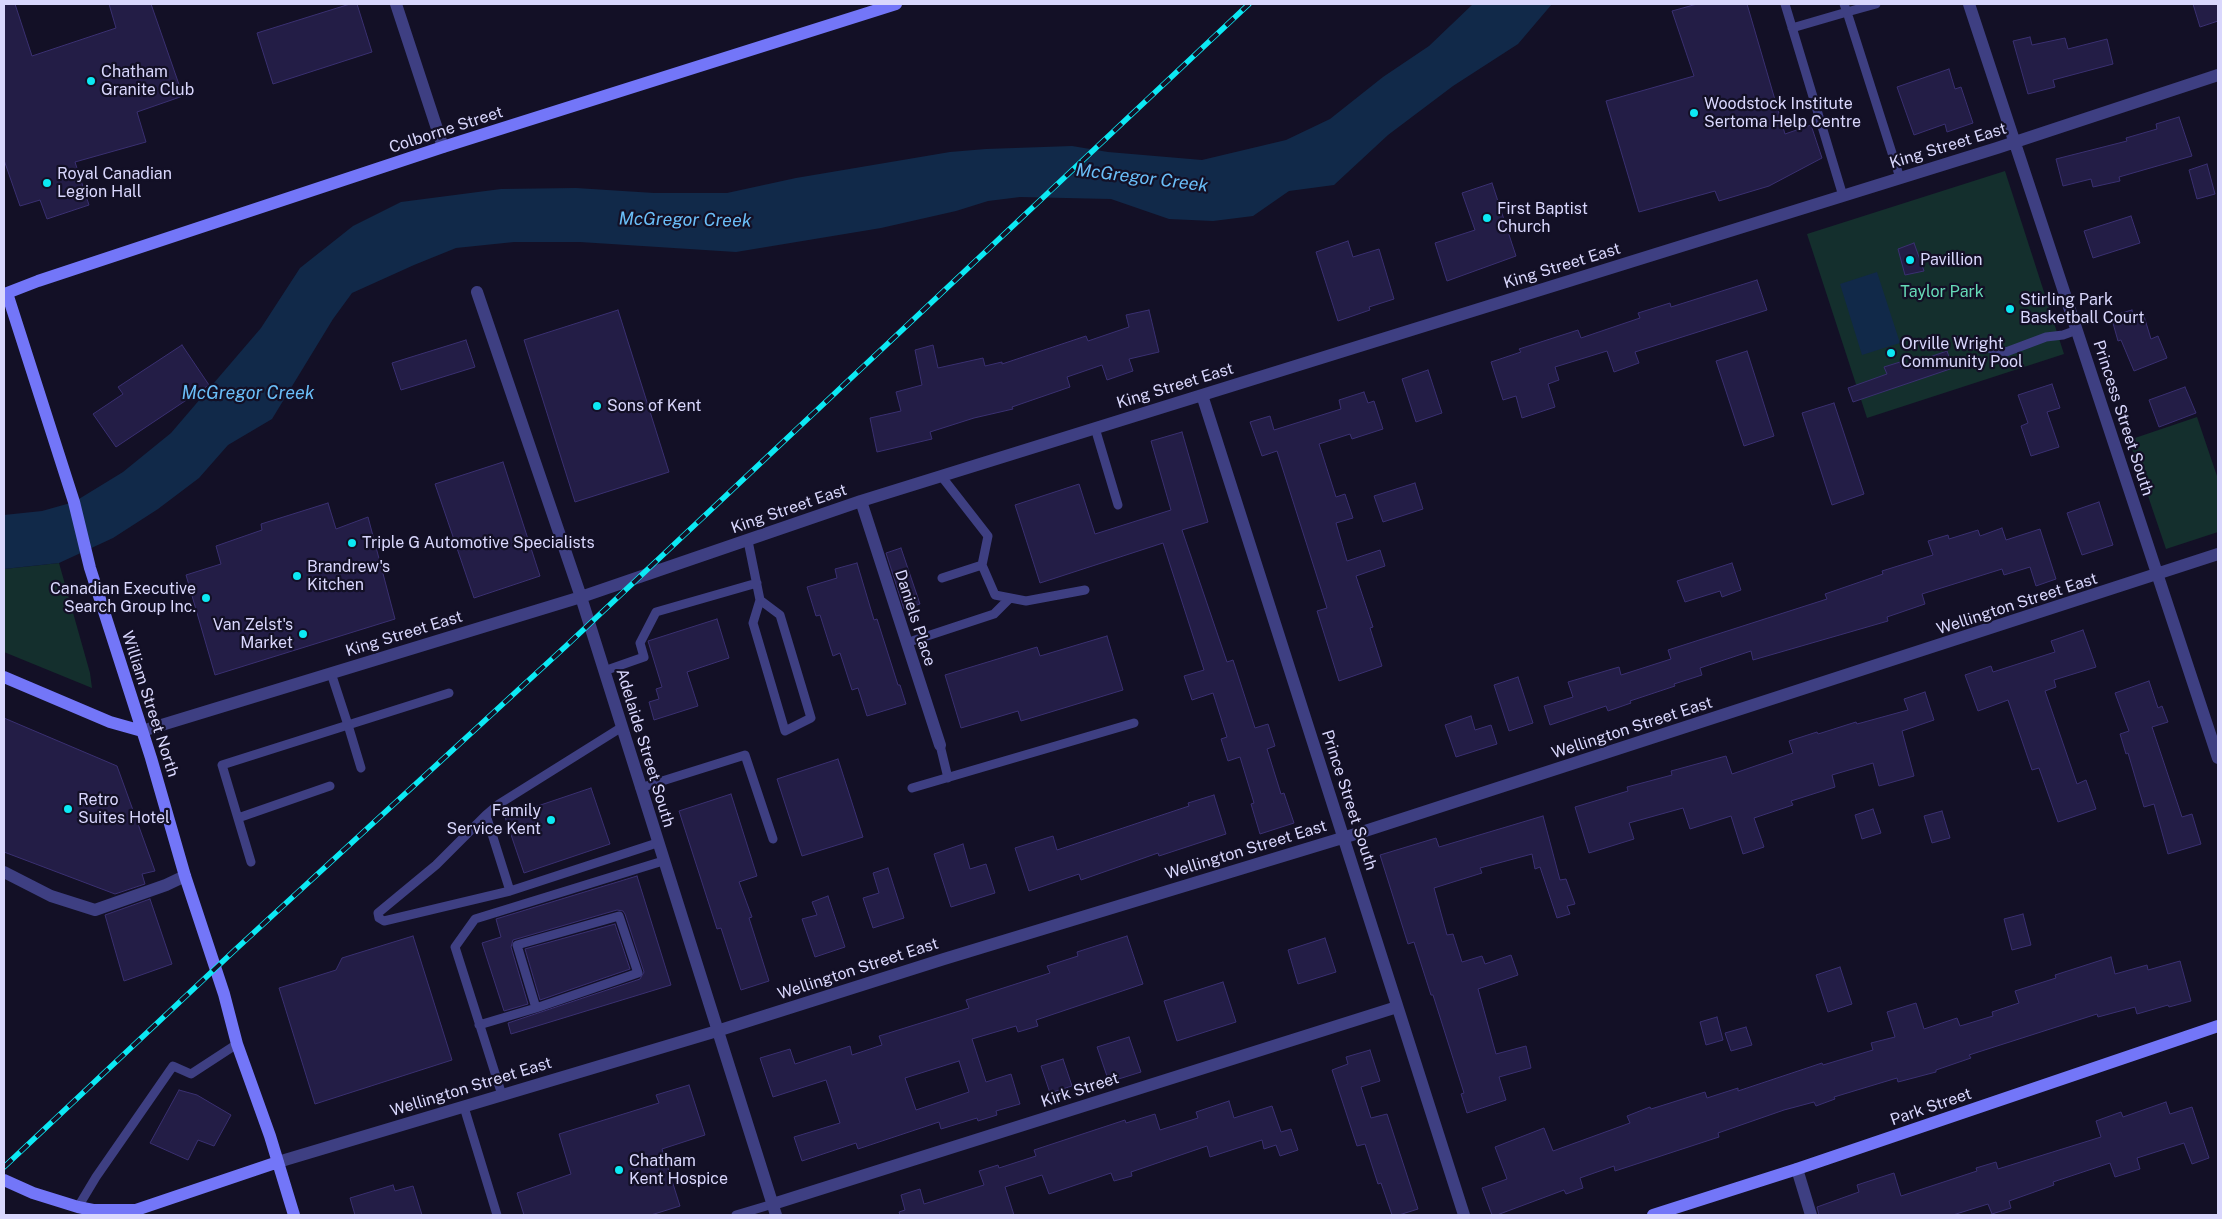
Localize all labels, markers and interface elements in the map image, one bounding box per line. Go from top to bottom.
place label: Chatham Granite Club [101,62,194,100]
marker: Chatham Granite Club [85,75,97,87]
place label: Woodstock Institute Sertoma Help Centre [1704,94,1861,132]
street label: Colborne Street [387,103,505,157]
marker: Woodstock Institute Sertoma Help Centre [1688,107,1700,119]
street label: King Street East [1887,119,2009,173]
water label: McGregor Creek [1075,159,1209,197]
place label: Royal Canadian Legion Hall [57,164,172,202]
marker: Royal Canadian Legion Hall [41,177,53,189]
place label: First Baptist Church [1497,199,1588,237]
water label: McGregor Creek [618,208,752,232]
marker: First Baptist Church [1481,212,1493,224]
street label: King Street East [1501,239,1623,293]
place label: Pavillion [1920,250,1982,270]
marker: Pavillion [1904,254,1916,266]
park label: Taylor Park [1900,282,1984,302]
place label: Stirling Park Basketball Court [2020,290,2144,328]
marker: Stirling Park Basketball Court [2004,303,2016,315]
place label: Orville Wright Community Pool [1901,334,2023,372]
street label: Princess Street South [2089,338,2157,498]
marker: Orville Wright Community Pool [1885,347,1897,359]
street label: King Street East [1114,359,1236,413]
water label: McGregor Creek [181,382,315,404]
place label: Sons of Kent [607,396,701,416]
marker: Sons of Kent [591,400,603,412]
street label: King Street East [728,480,850,538]
place label: Triple G Automotive Specialists [362,533,595,553]
marker: Triple G Automotive Specialists [346,537,358,549]
place label: Brandrew's Kitchen [307,557,390,595]
street label: Daniels Place [890,567,940,669]
street label: Wellington Street East [1934,569,2100,639]
marker: Brandrew's Kitchen [291,570,303,582]
place label: Canadian Executive Search Group Inc. [50,579,196,617]
marker: Canadian Executive Search Group Inc. [200,592,212,604]
street label: King Street East [343,607,465,661]
place label: Van Zelst's Market [213,615,293,653]
marker: Van Zelst's Market [297,628,309,640]
street label: William Street North [117,629,183,779]
street label: Adelaide Street South [612,666,678,830]
street label: Wellington Street East [1549,693,1715,763]
street label: Prince Street South [1317,727,1381,873]
place label: Retro Suites Hotel [78,790,170,828]
place label: Family Service Kent [446,801,541,839]
marker: Retro Suites Hotel [62,803,74,815]
marker: Family Service Kent [545,814,557,826]
street label: Wellington Street East [1163,816,1329,884]
street label: Wellington Street East [775,934,941,1004]
street label: Wellington Street East [388,1053,554,1121]
street label: Kirk Street [1039,1068,1121,1112]
street label: Park Street [1888,1084,1974,1130]
place label: Chatham Kent Hospice [629,1151,728,1189]
marker: Chatham Kent Hospice [613,1164,625,1176]

